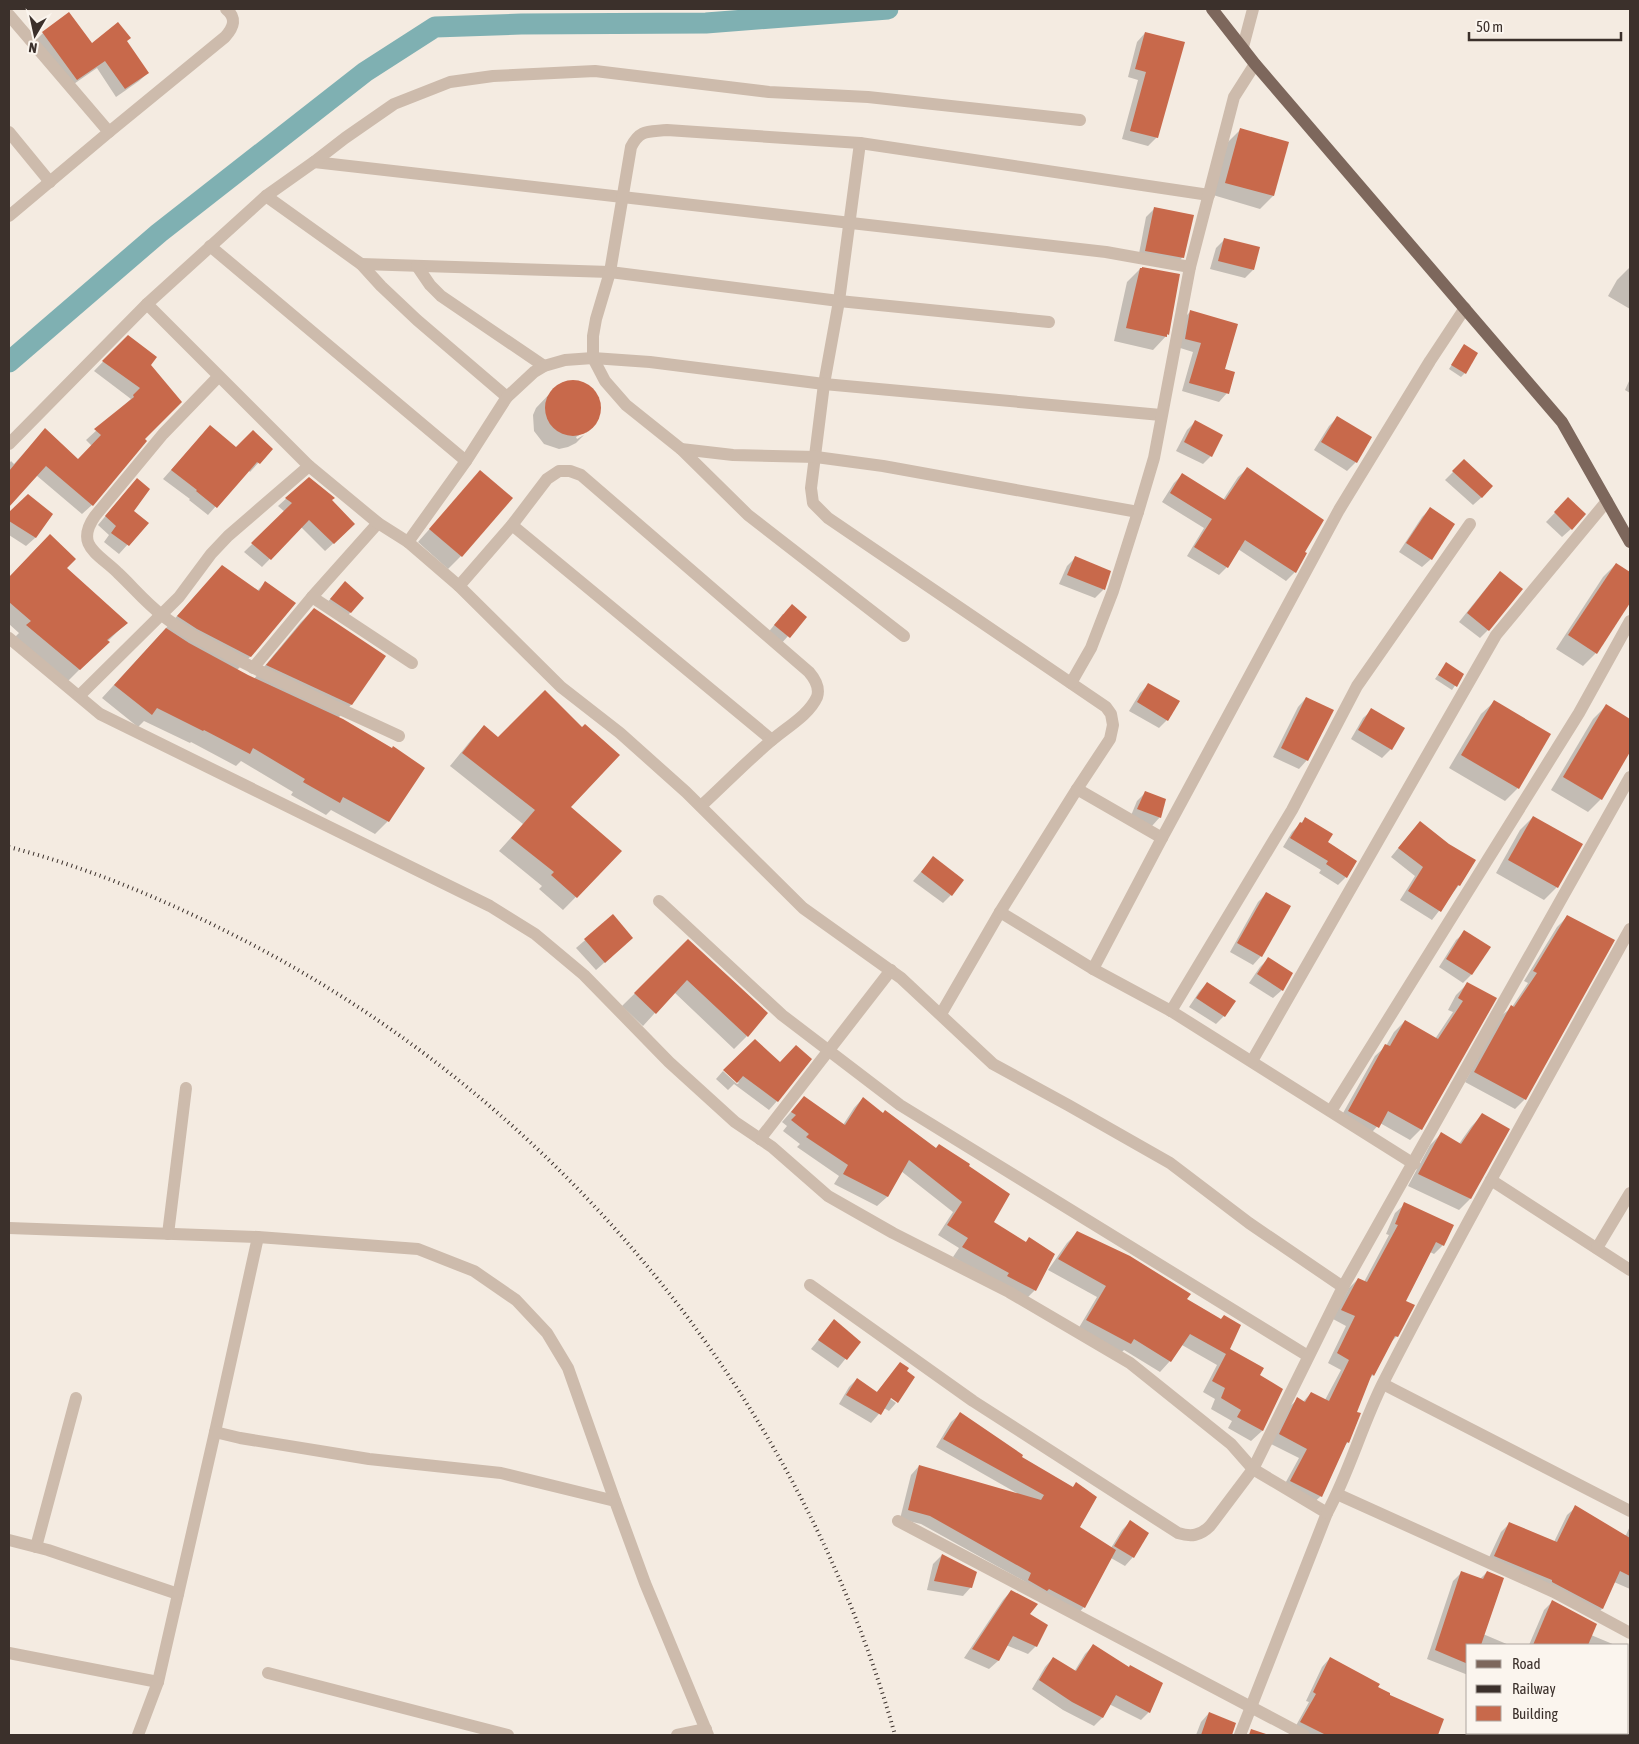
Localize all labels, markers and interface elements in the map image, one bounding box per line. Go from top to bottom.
north arrow [10,10,60,60]
scale bar [1469,10,1622,42]
text: 50 m [1476,18,1503,35]
text: N [28,39,38,56]
legend [1466,1644,1629,1734]
text: Road [1512,1655,1541,1672]
text: Railway [1512,1680,1556,1697]
text: Building [1512,1705,1558,1722]

